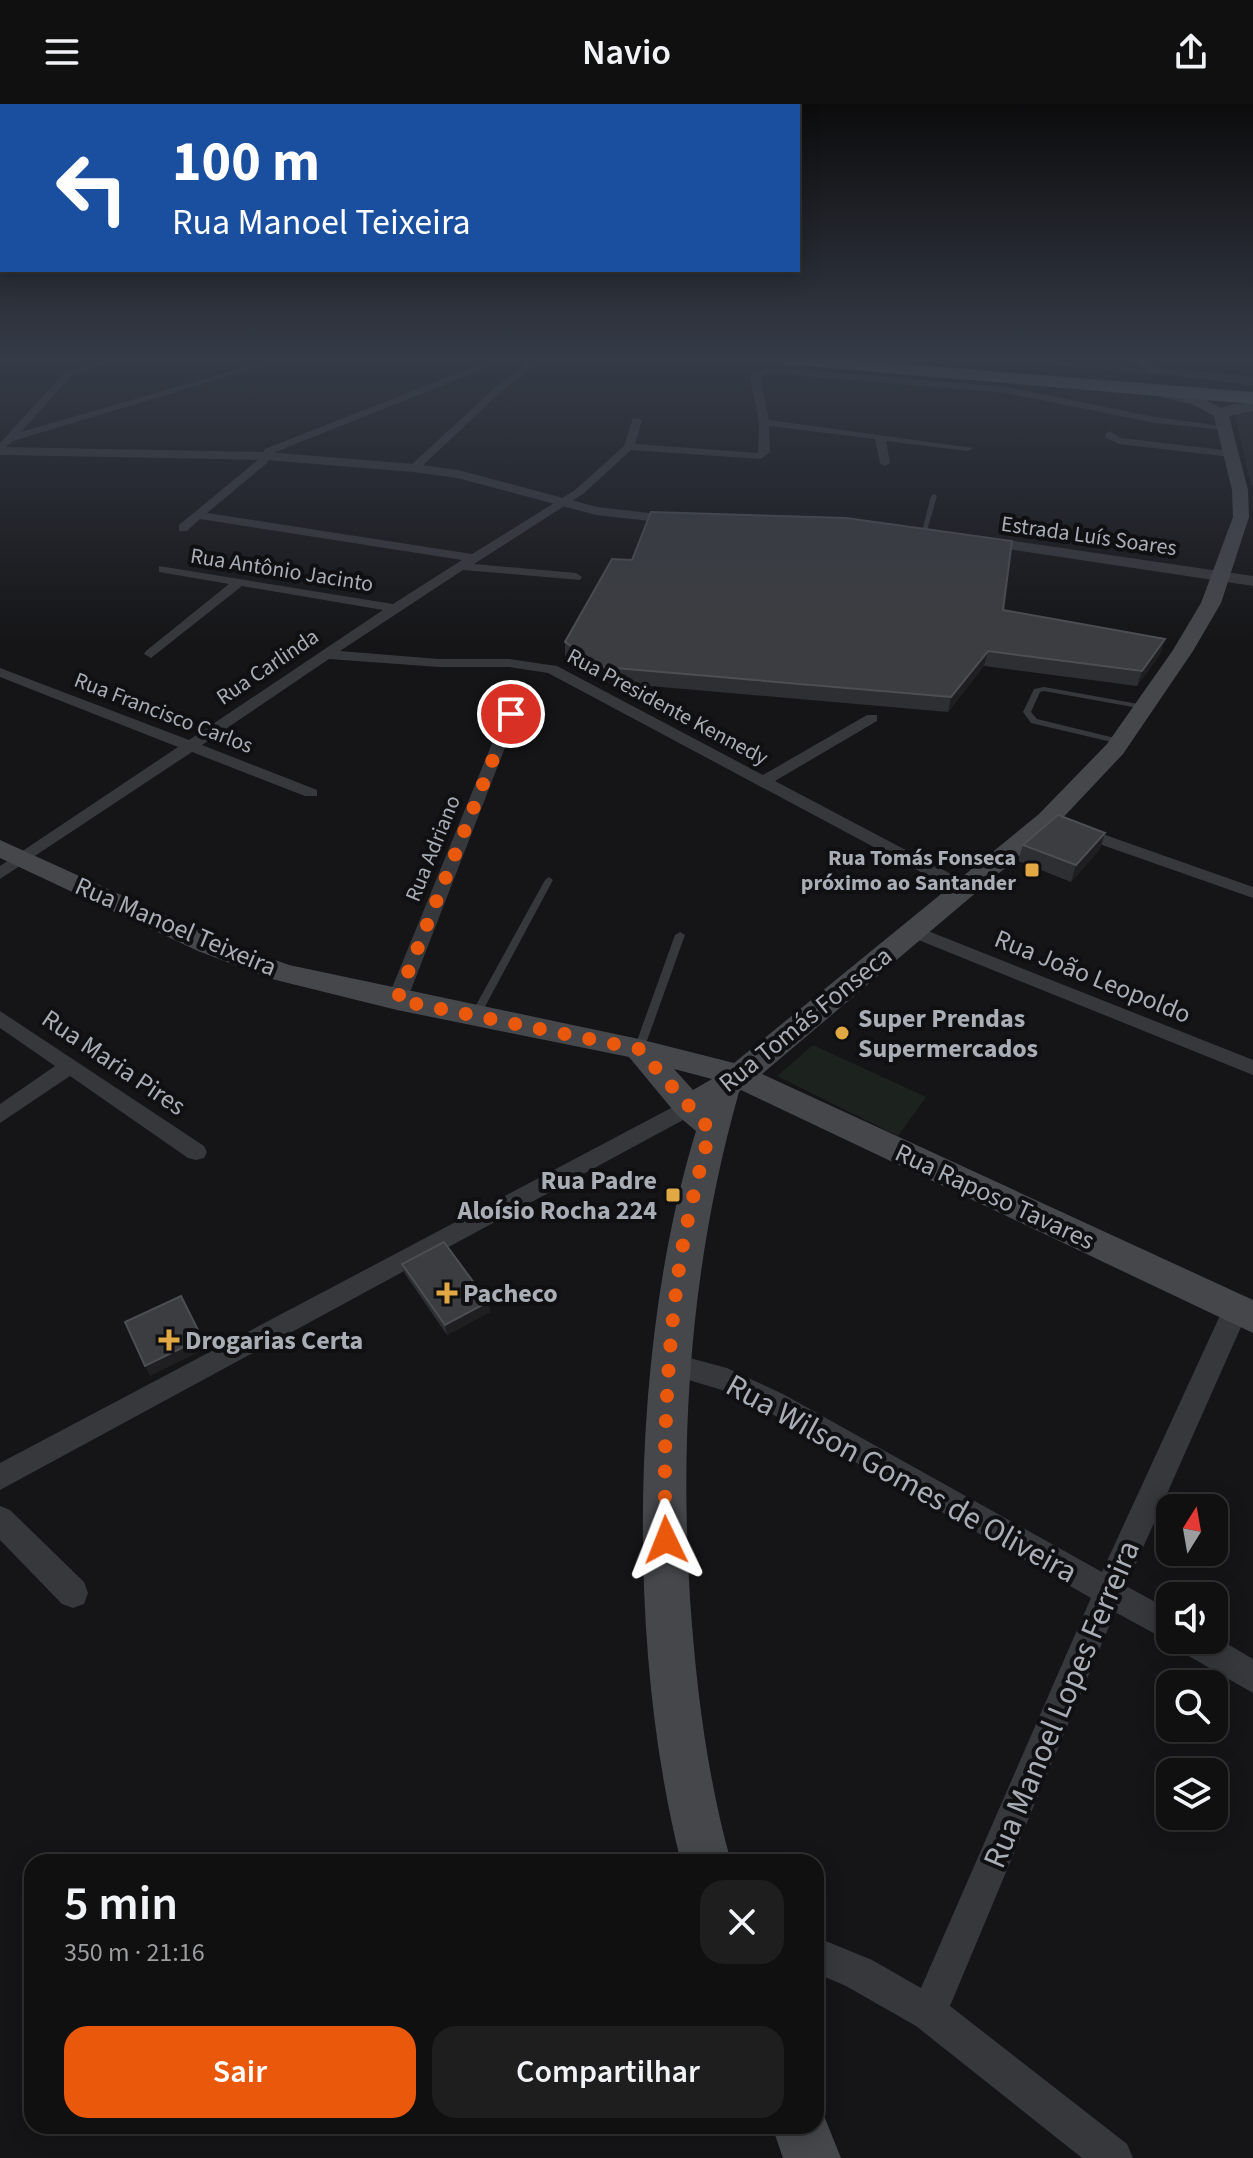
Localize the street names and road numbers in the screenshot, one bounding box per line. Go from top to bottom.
street label: Estrada Luís Soares [999,508,1179,564]
street label: Rua Antônio Jacinto [188,540,376,600]
street label: Rua Carlinda [210,621,325,713]
street label: Rua Presidente Kennedy [561,640,775,774]
street label: Rua Francisco Carlos [70,664,258,762]
street label: Rua Adriano [397,790,469,906]
street label: Rua Manoel Teixeira [69,867,282,986]
street label: Rua João Leopoldo [989,920,1197,1033]
street label: Rua Tomás Fonseca [711,938,900,1101]
street label: Rua Maria Pires [34,1000,193,1124]
street label: Rua Raposo Tavares [889,1134,1101,1259]
street label: Rua Wilson Gomes de Oliveira [717,1363,1086,1595]
street label: Rua Manoel Lopes Ferreira [972,1533,1152,1875]

